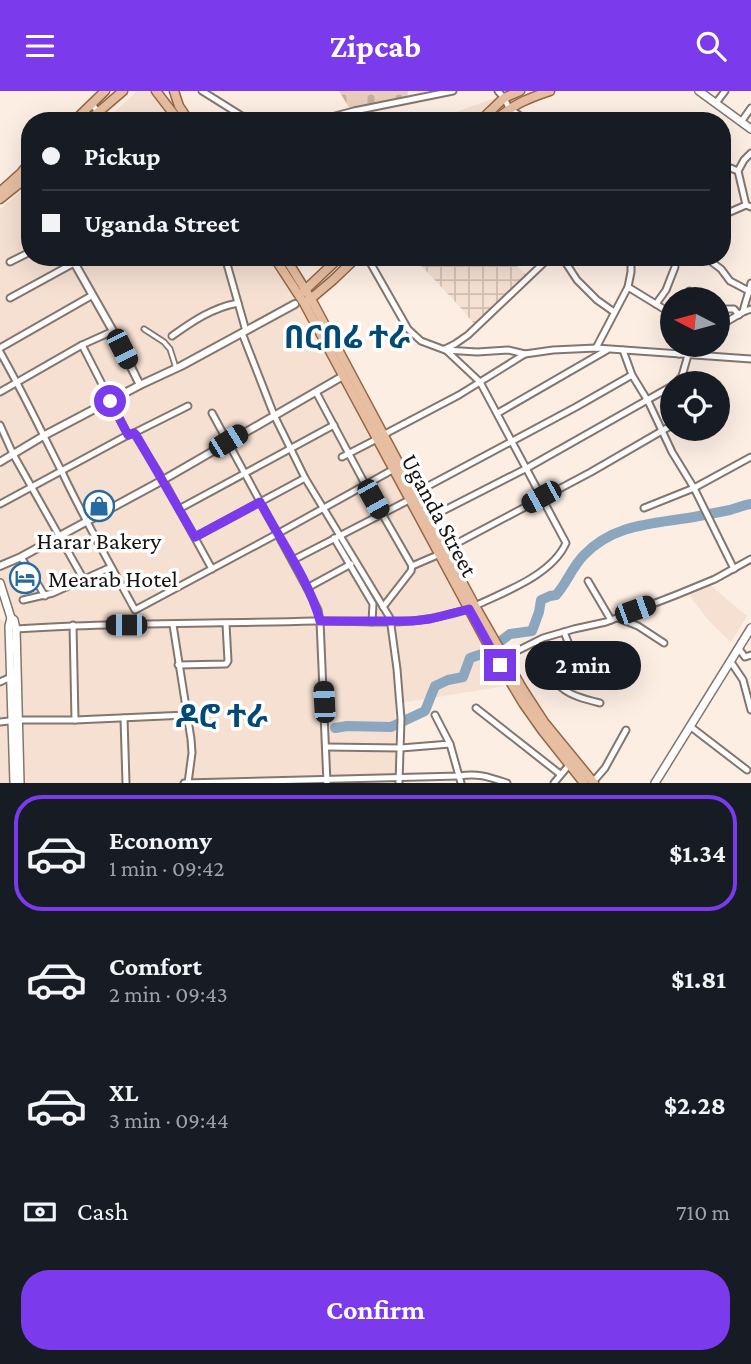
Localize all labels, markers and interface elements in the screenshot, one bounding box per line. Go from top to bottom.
icon: menu [21,27,59,65]
icon: search [692,27,730,65]
text: Zipcab [330,28,421,64]
text: Pickup [84,142,161,171]
text: Uganda Street [84,209,239,238]
north arrow [660,287,730,357]
map controls [660,287,730,441]
district label: በርበሬ ተራ [284,319,410,355]
car [104,326,141,372]
button: locate [660,371,730,441]
route start [94,385,126,417]
car [205,421,252,461]
street label: Uganda Street [396,449,484,582]
car [354,476,393,522]
car [518,478,565,516]
shop icon: Harar Bakery [82,489,116,523]
place label: Harar Bakery [37,527,162,554]
hotel icon: Mearab Hotel [8,561,42,595]
place label: Mearab Hotel [48,565,178,592]
car [612,593,659,627]
car [106,615,148,636]
callout: 2 min [524,641,640,689]
route end [484,649,516,681]
text: 2 min [555,652,611,678]
car [313,680,336,724]
district label: ዶሮ ተራ [176,698,268,734]
icon: car [25,822,88,885]
text: Economy [109,826,212,855]
text: $1.34 [669,839,726,868]
text: 1 min · 09:42 [109,855,224,881]
icon: car [25,948,88,1011]
text: Comfort [109,952,202,981]
text: $1.81 [671,965,726,994]
text: 2 min · 09:43 [109,981,228,1007]
icon: car [25,1074,88,1137]
text: XL [109,1078,138,1107]
text: $2.28 [664,1091,726,1120]
text: 3 min · 09:44 [109,1107,229,1133]
icon: cash [21,1193,59,1231]
text: Cash [77,1197,128,1226]
text: 710 m [676,1199,730,1225]
button: Confirm [21,1270,730,1350]

